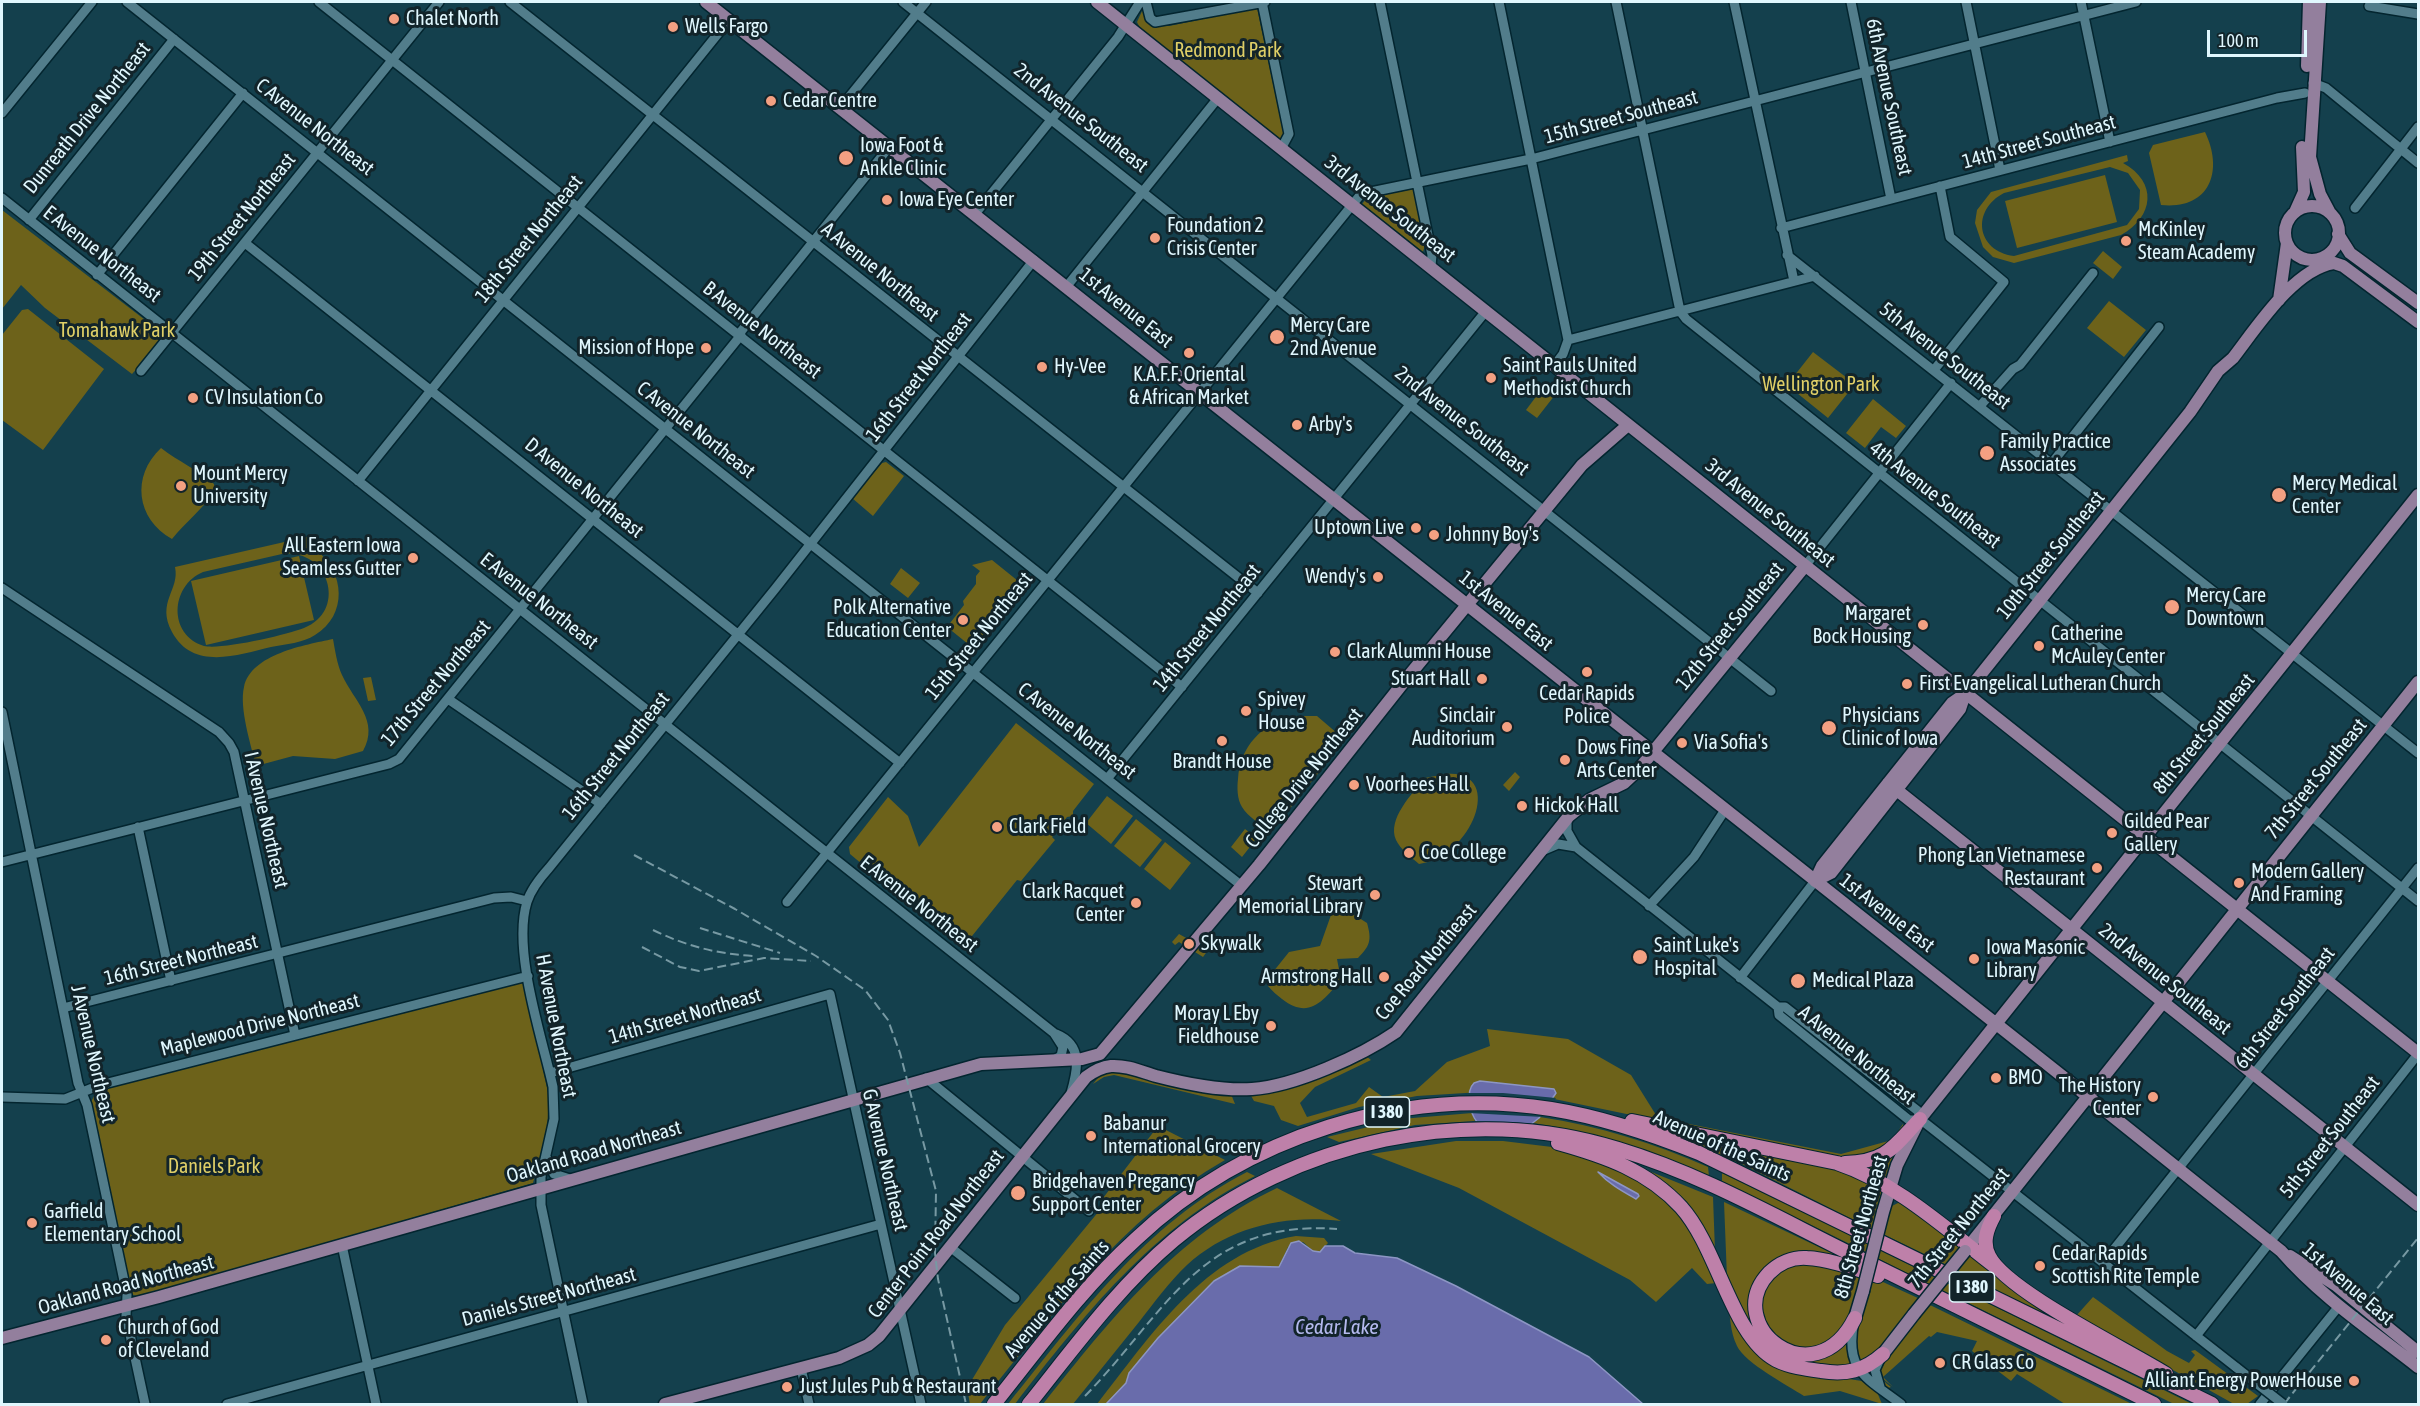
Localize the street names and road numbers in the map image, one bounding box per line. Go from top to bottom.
street label: 6th Avenue Southeast [1861,16,1917,178]
street label: Dunreath Drive Northeast [18,37,156,199]
street label: 2nd Avenue Southeast [1009,58,1153,178]
street label: C Avenue Northeast [251,73,379,181]
street label: 15th Street Southeast [1542,85,1700,149]
street label: 14th Street Southeast [1960,110,2118,174]
street label: 19th Street Northeast [183,148,301,286]
street label: 3rd Avenue Southeast [1320,150,1460,268]
street label: 18th Street Northeast [470,170,588,308]
street label: E Avenue Northeast [38,201,166,307]
street label: A Avenue Northeast [816,217,944,327]
street label: 1st Avenue East [1074,263,1178,353]
street label: B Avenue Northeast [698,276,826,384]
street label: 5th Avenue Southeast [1875,297,2015,415]
street label: 16th Street Northeast [861,308,977,446]
street label: 2nd Avenue Southeast [1390,361,1534,481]
street label: C Avenue Northeast [632,376,760,484]
street label: D Avenue Northeast [520,433,648,543]
street label: 4th Avenue Southeast [1865,436,2005,554]
street label: 3rd Avenue Southeast [1700,453,1840,573]
street label: 10th Street Southeast [1992,486,2110,624]
street label: E Avenue Northeast [475,548,603,654]
street label: 12th Street Southeast [1671,557,1789,695]
street label: 14th Street Northeast [1148,559,1266,697]
street label: 1st Avenue East [1454,566,1558,656]
street label: 15th Street Northeast [920,567,1038,705]
street label: 17th Street Northeast [376,615,496,751]
street label: 8th Street Southeast [2148,669,2260,799]
street label: C Avenue Northeast [1013,677,1141,785]
street label: 16th Street Northeast [557,687,675,825]
street label: College Drive Northeast [1240,703,1368,853]
street label: 7th Street Southeast [2260,714,2372,844]
street label: I Avenue Northeast [239,749,293,891]
street label: E Avenue Northeast [855,851,983,957]
street label: 1st Avenue East [1835,869,1939,957]
street label: Coe Road Northeast [1370,899,1482,1025]
street label: 2nd Avenue Southeast [2094,918,2236,1040]
street label: 16th Street Northeast [102,929,260,991]
street label: 6th Street Southeast [2230,942,2340,1074]
street label: H Avenue Northeast [530,952,582,1100]
street label: J Avenue Northeast [65,983,121,1125]
street label: 14th Street Northeast [606,983,764,1049]
street label: Maplewood Drive Northeast [158,989,362,1061]
street label: A Avenue Northeast [1793,1000,1921,1110]
street label: 5th Street Southeast [2275,1071,2385,1203]
street label: G Avenue Northeast [857,1087,913,1233]
road number: I 380 [1364,1097,1410,1127]
street label: Avenue of the Saints [1650,1105,1794,1187]
street label: Oakland Road Northeast [504,1116,684,1188]
street label: Center Point Road Northeast [863,1145,1009,1323]
street label: 8th Street Northeast [1829,1153,1893,1301]
street label: 7th Street Northeast [1903,1163,2015,1293]
street label: Avenue of the Saints [999,1235,1115,1363]
street label: 1st Avenue East [2297,1238,2399,1330]
street label: Oakland Road Northeast [36,1250,216,1320]
street label: Daniels Street Northeast [459,1262,639,1332]
road number: I 380 [1950,1272,1994,1302]

